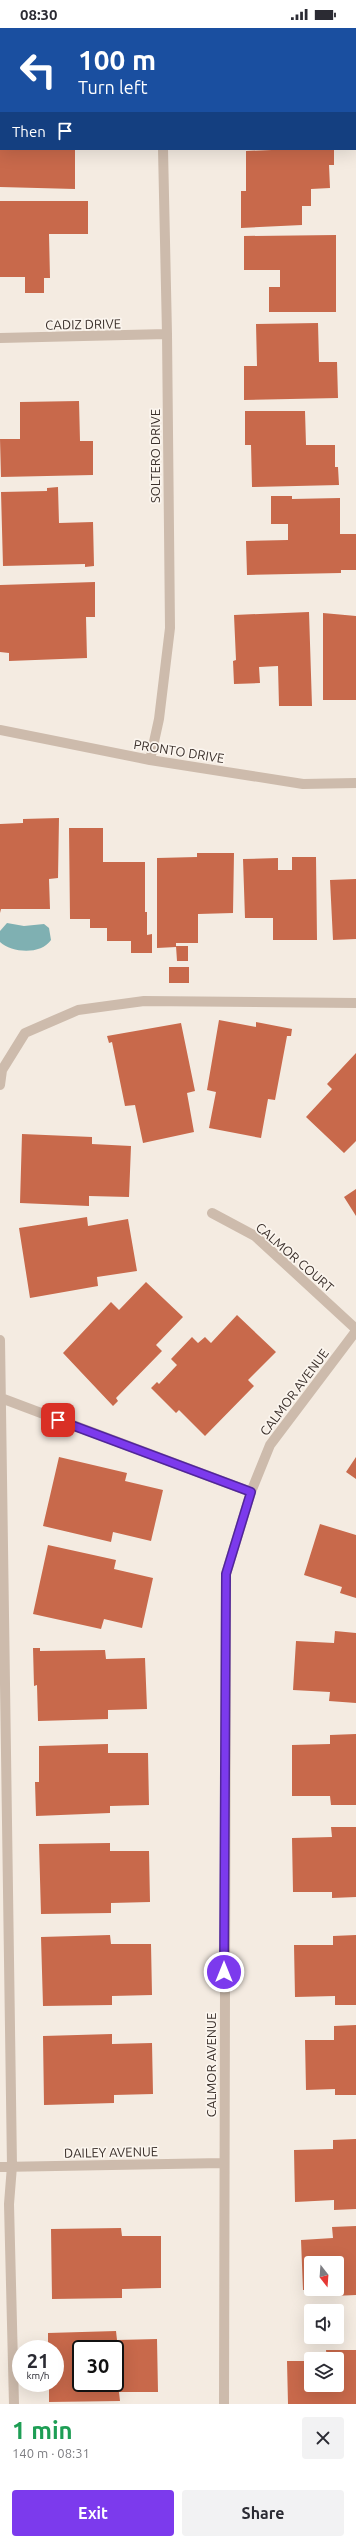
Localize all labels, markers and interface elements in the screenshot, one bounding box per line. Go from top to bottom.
text: 08:30 [20,6,58,23]
icon: left [12,44,64,96]
text: 100 m [78,44,156,75]
text: Turn left [78,77,148,97]
icon: arrive [54,120,76,142]
text: Then [12,123,46,140]
street label: CADIZ DRIVE [45,316,121,332]
street label: SOLTERO DRIVE [148,409,162,503]
street label: PRONTO DRIVE [133,737,225,765]
street label: CALMOR COURT [253,1220,337,1294]
street label: CALMOR AVENUE [257,1346,331,1438]
pin [41,1403,75,1437]
icon: arrive [47,1409,69,1431]
position arrow [203,1951,245,1993]
street label: CALMOR AVENUE [204,2013,218,2117]
street label: DAILEY AVENUE [64,2144,158,2160]
north arrow [304,2256,344,2296]
map controls [304,2256,344,2392]
button: sound [304,2304,344,2344]
speed limit sign: 30 [72,2340,124,2392]
text: 21 [27,2349,49,2372]
button: layers [304,2352,344,2392]
text: km/h [26,2370,50,2381]
text: 1 min [12,2417,73,2444]
button: close [302,2417,344,2459]
text: 140 m · 08:31 [12,2446,90,2460]
button: Exit [12,2490,174,2536]
button: Share [182,2490,344,2536]

